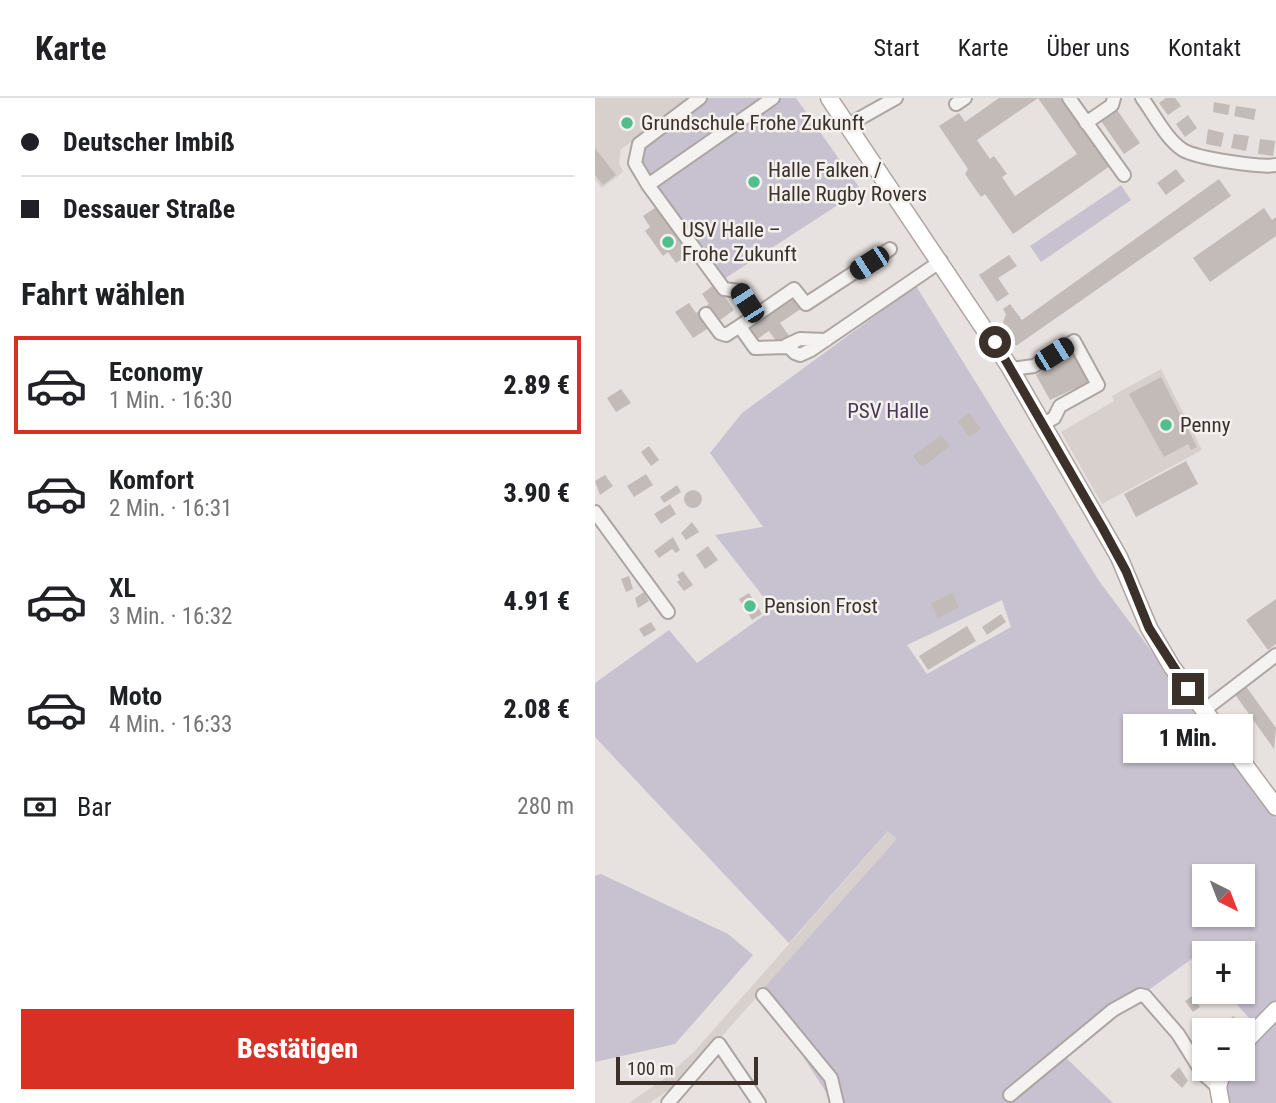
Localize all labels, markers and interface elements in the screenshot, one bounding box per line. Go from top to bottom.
text: Karte [35,29,106,68]
text: Start [874,34,920,62]
text: Karte [958,34,1008,62]
text: Über uns [1046,34,1130,62]
text: Kontakt [1168,34,1241,62]
place label: Grundschule Frohe Zukunft [641,111,865,135]
marker: Grundschule Frohe Zukunft [619,115,635,131]
text: Deutscher Imbiß [63,127,235,157]
place label: Halle Falken / Halle Rugby Rovers [768,158,927,206]
marker: Halle Falken / Halle Rugby Rovers [746,174,762,190]
text: Dessauer Straße [63,194,235,224]
place label: USV Halle – Frohe Zukunft [682,218,797,266]
marker: USV Halle – Frohe Zukunft [660,234,676,250]
car [846,243,893,283]
text: Fahrt wählen [21,275,185,313]
car [727,280,768,326]
route start [979,326,1011,358]
car [1031,334,1078,374]
icon: car [25,354,88,417]
text: Economy [109,357,203,387]
text: 2.89 € [503,370,570,400]
text: 1 Min. · 16:30 [109,387,232,414]
park label: PSV Halle [847,399,929,423]
place label: Penny [1180,413,1231,437]
marker: Penny [1158,417,1174,433]
icon: car [25,462,88,525]
text: Komfort [109,465,194,495]
text: 3.90 € [503,478,570,508]
text: 2 Min. · 16:31 [109,495,232,522]
icon: car [25,570,88,633]
text: XL [109,573,136,603]
text: 4.91 € [503,586,570,616]
place label: Pension Frost [764,594,878,618]
marker: Pension Frost [742,598,758,614]
text: 3 Min. · 16:32 [109,603,232,630]
route end [1172,673,1204,705]
icon: car [25,678,88,741]
text: Moto [109,681,162,711]
text: 2.08 € [503,694,570,724]
text: 4 Min. · 16:33 [109,711,232,738]
callout: 1 Min. [1123,714,1253,762]
text: 1 Min. [1159,725,1217,752]
icon: cash [21,788,59,826]
text: Bar [77,792,112,822]
text: 280 m [517,793,574,820]
north arrow [1192,864,1255,928]
map controls [1192,864,1255,1081]
button: + [1192,941,1255,1004]
button: Bestätigen [21,1009,574,1089]
button: − [1192,1018,1255,1081]
scale bar [616,1054,758,1086]
text: 100 m [627,1057,674,1080]

